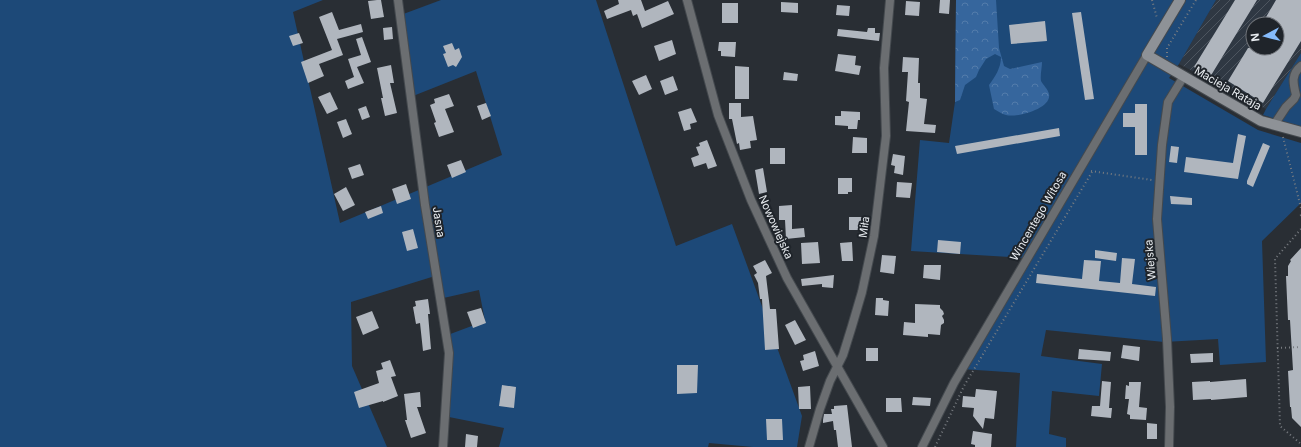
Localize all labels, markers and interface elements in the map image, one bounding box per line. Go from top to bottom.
north arrow [1245,16,1285,56]
text: N [1248,32,1263,42]
street label: Macieja Rataja [1192,63,1264,113]
street label: Wincentego Witosa [1007,169,1069,263]
street label: Nowowiejska [756,193,796,261]
street label: Jasna [430,206,448,238]
street label: Miła [856,215,872,239]
street label: Wiejska [1141,239,1159,281]

